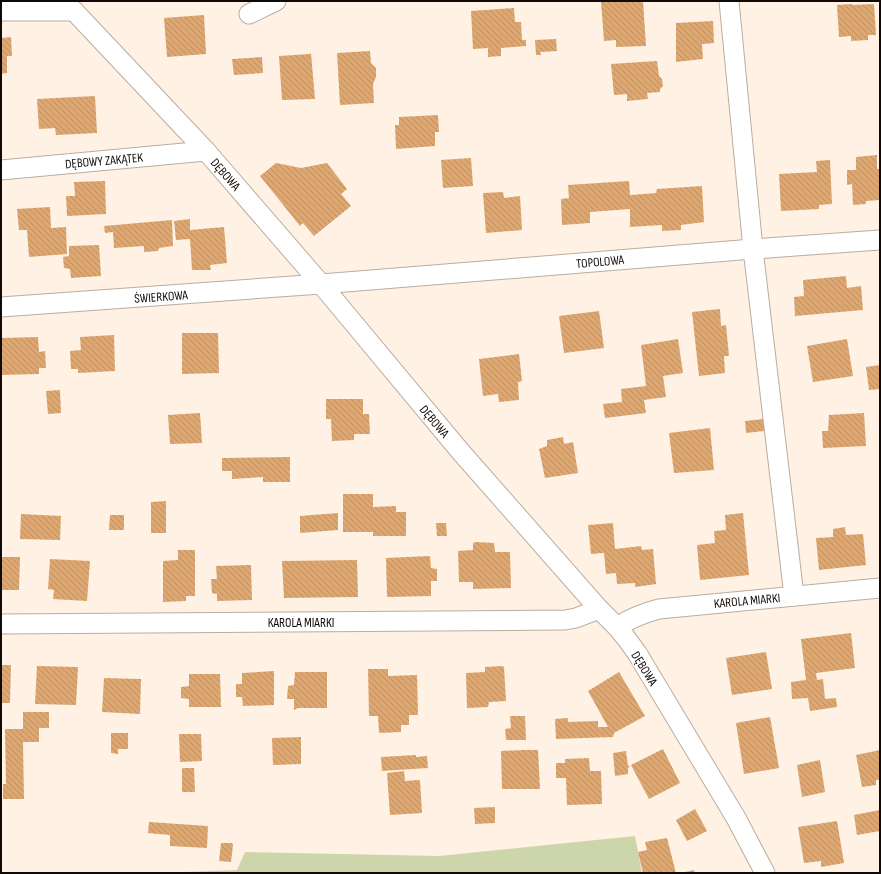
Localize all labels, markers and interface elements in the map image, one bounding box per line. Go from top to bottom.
street label: DĘBOWY ZAKĄTEK [64,150,144,172]
street label: DĘBOWA [207,155,244,194]
street label: TOPOLOWA [575,252,625,272]
street label: ŚWIERKOWA [134,287,189,307]
street label: DĘBOWA [416,402,453,442]
street label: KAROLA MIARKI [713,590,781,612]
street label: KAROLA MIARKI [268,615,334,631]
street label: DĘBOWA [627,648,661,689]

